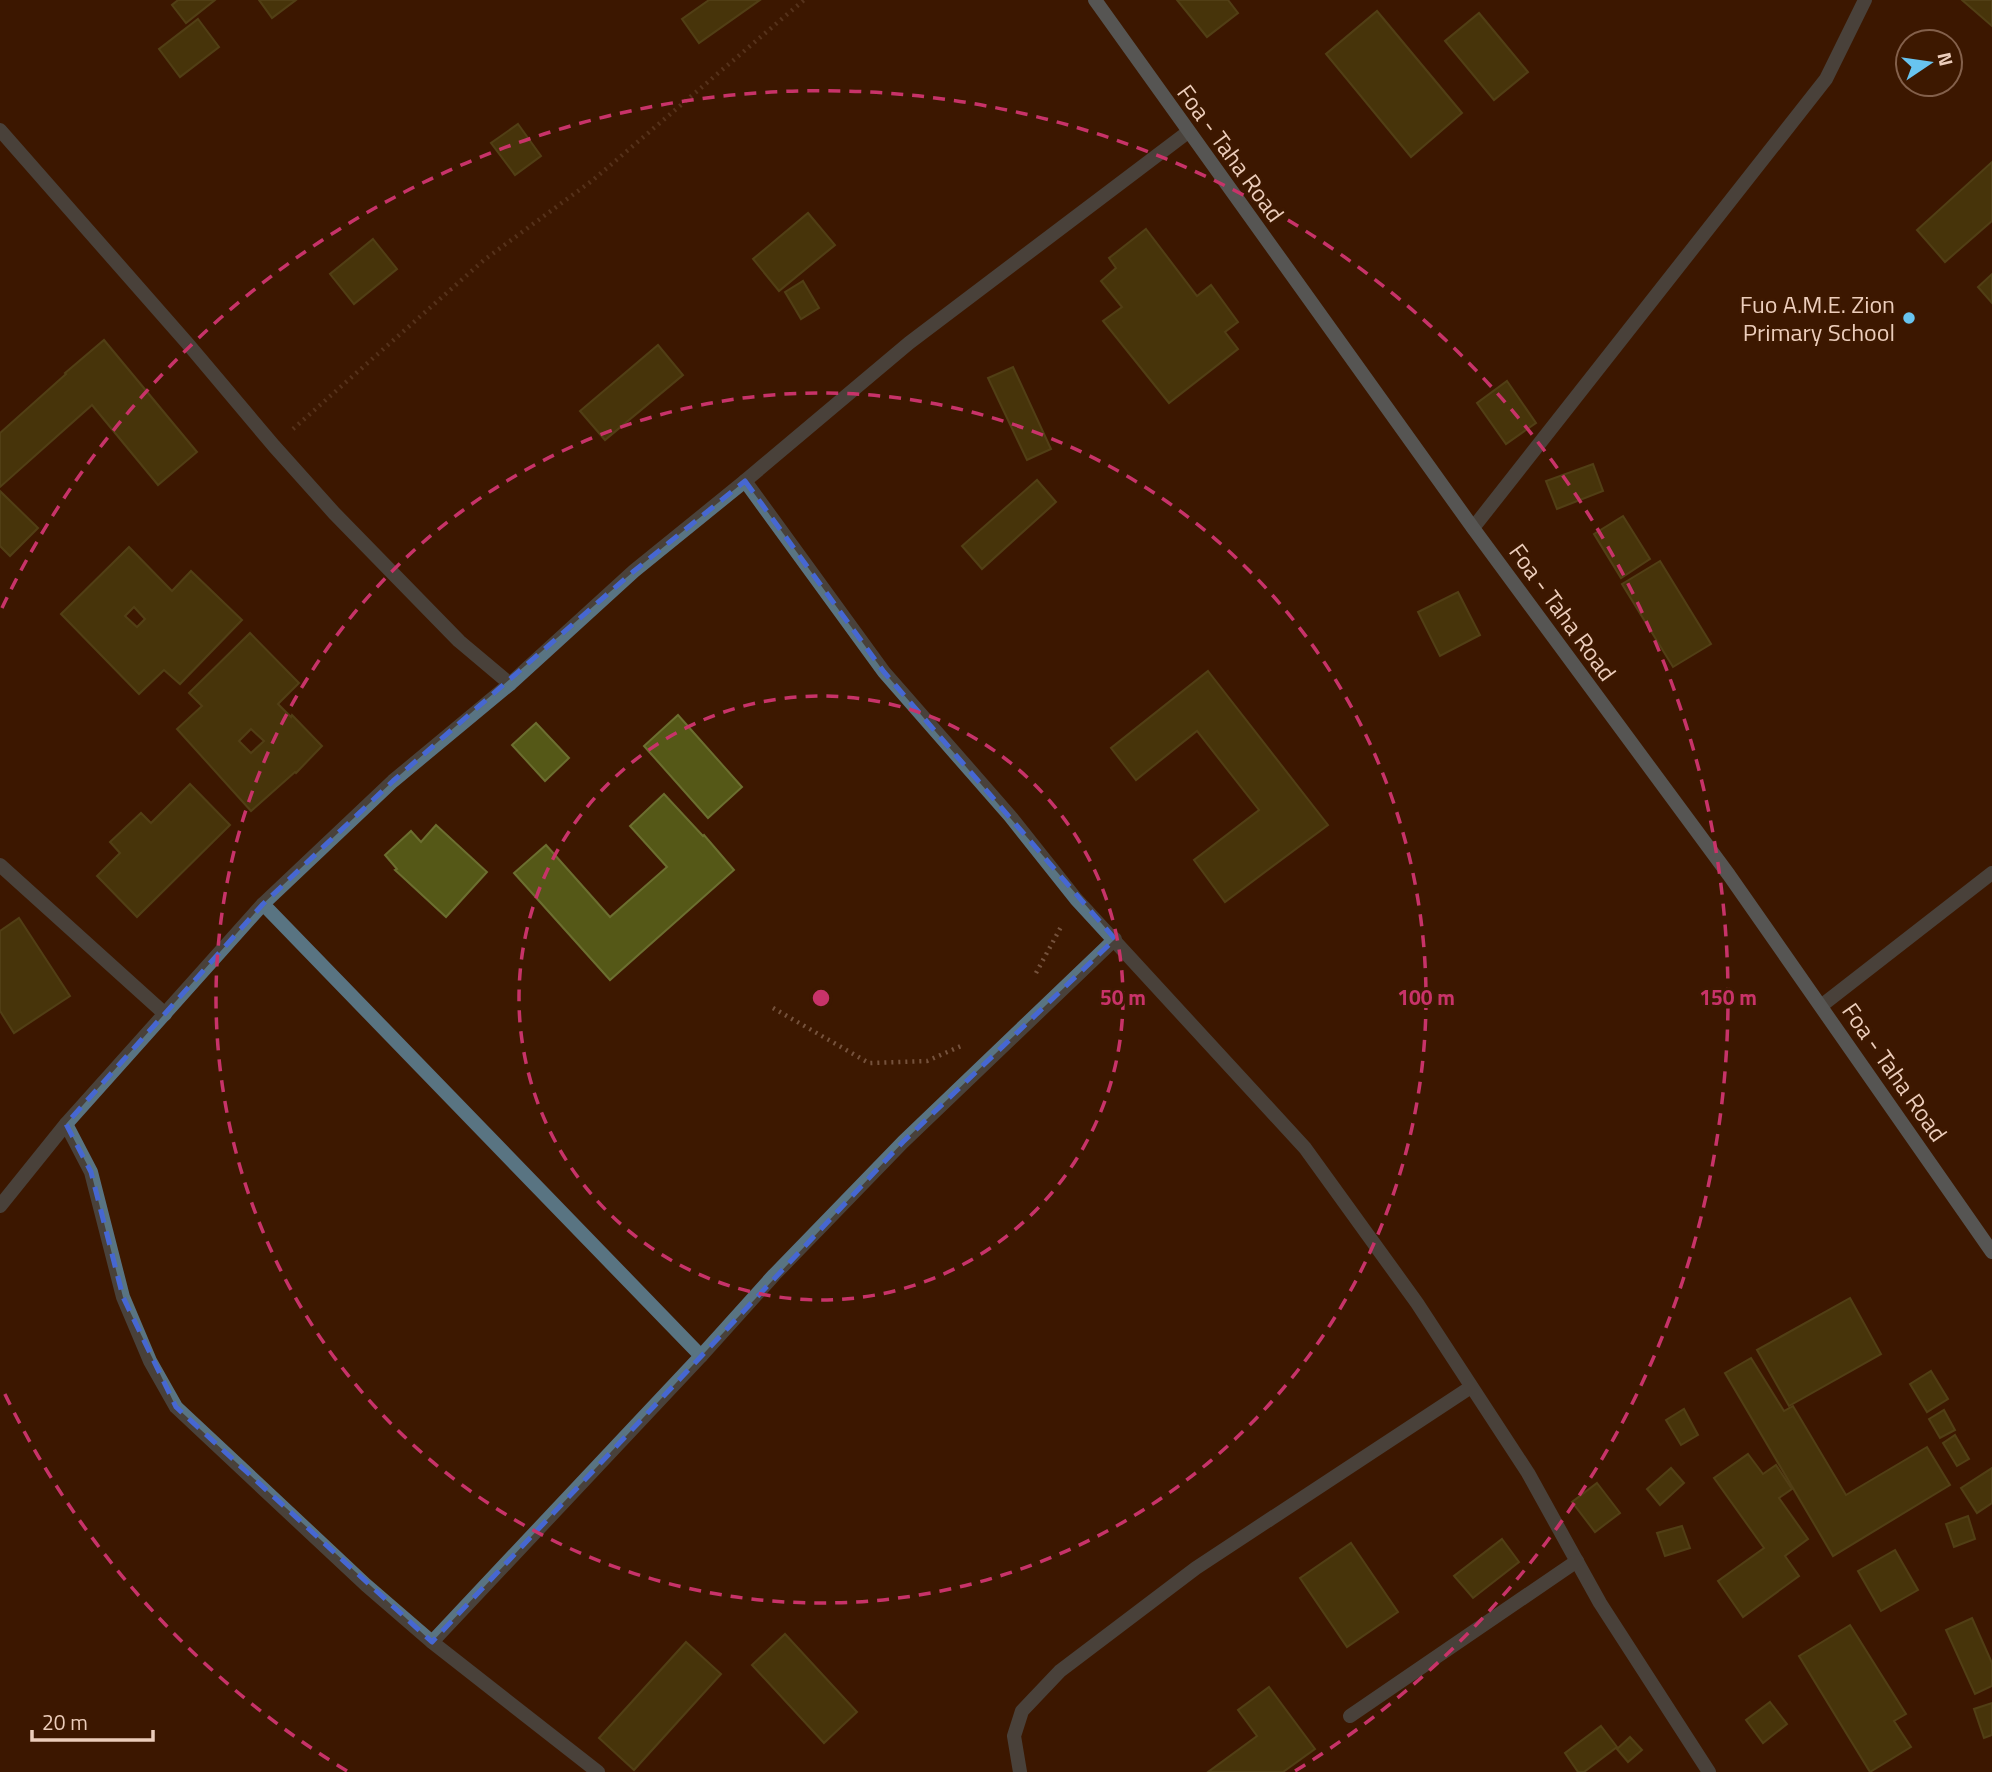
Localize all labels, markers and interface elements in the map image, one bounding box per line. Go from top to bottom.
north arrow [1894,28,1964,98]
text: N [1930,49,1962,69]
street label: Foa - Taha Road [1169,77,1293,229]
place label: Fuo A.M.E. Zion Primary School [1740,286,1895,350]
marker: Fuo A.M.E. Zion Primary School [1901,310,1917,326]
street label: Foa - Taha Road [1501,536,1625,688]
text: 50 m [1100,981,1146,1013]
text: 100 m [1397,981,1455,1013]
text: 150 m [1699,981,1757,1013]
centre of rings [809,986,833,1010]
street label: Foa - Taha Road [1834,995,1956,1149]
scale bar [32,1698,152,1742]
text: 20 m [42,1706,88,1738]

